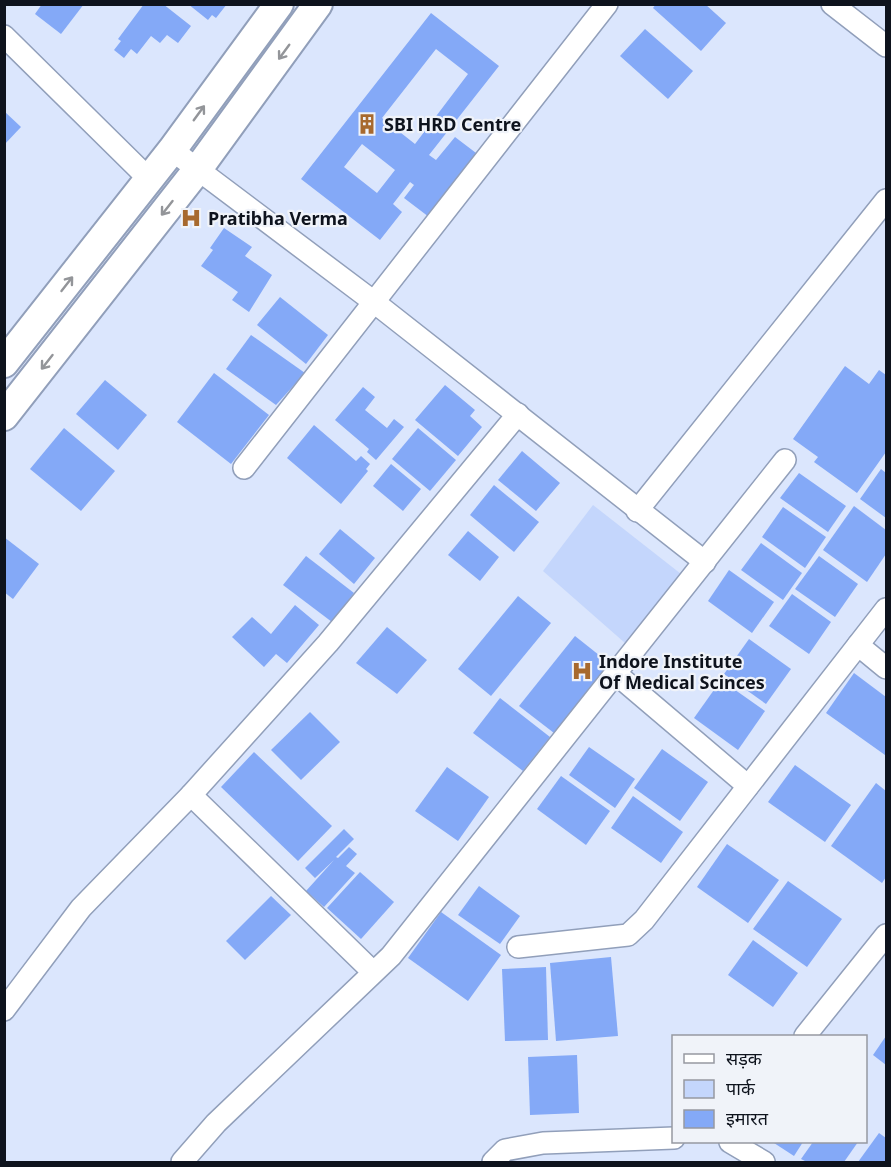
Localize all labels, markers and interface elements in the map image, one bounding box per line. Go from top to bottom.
one-way arrow [278,43,290,59]
one-way arrow [193,106,205,122]
building icon: SBI HRD Centre [355,112,379,136]
place label: SBI HRD Centre [384,112,521,136]
one-way arrow [161,200,174,216]
hospital icon: Pratibha Verma [179,206,203,230]
place label: Pratibha Verma [208,206,348,230]
one-way arrow [60,276,73,292]
one-way arrow [41,354,54,370]
place label: Indore Institute Of Medical Scinces [599,649,765,694]
hospital icon: Indore Institute Of Medical Scinces [570,659,594,683]
legend [672,1035,867,1143]
text: सड़क [726,1046,763,1070]
text: पार्क [726,1076,756,1100]
text: इमारत [726,1106,769,1130]

